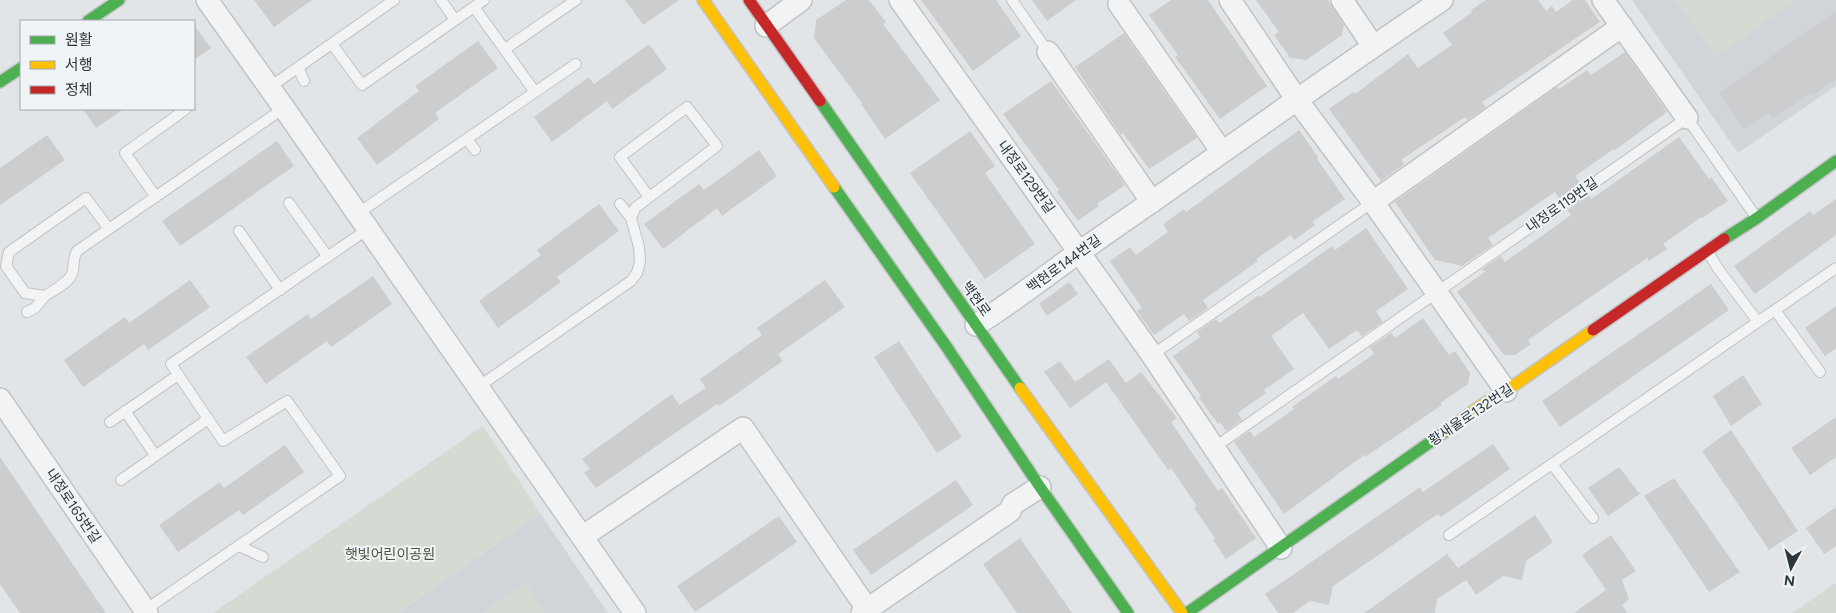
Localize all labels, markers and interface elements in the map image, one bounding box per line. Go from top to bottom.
legend [20,20,195,110]
text: 원활 [65,31,93,49]
text: 서행 [65,56,93,74]
text: 정체 [65,81,93,99]
street label: 내정로129번길 [994,137,1058,217]
street label: 내정로119번길 [1523,174,1601,236]
street label: 백현로144번길 [1024,231,1104,297]
street label: 백현로 [958,278,994,320]
street label: 황새울로132번길 [1425,380,1517,450]
street label: 내정로165번길 [42,466,104,546]
north arrow [1766,543,1816,593]
park label: 햇빛어린이공원 [345,546,435,563]
text: N [1783,571,1796,590]

